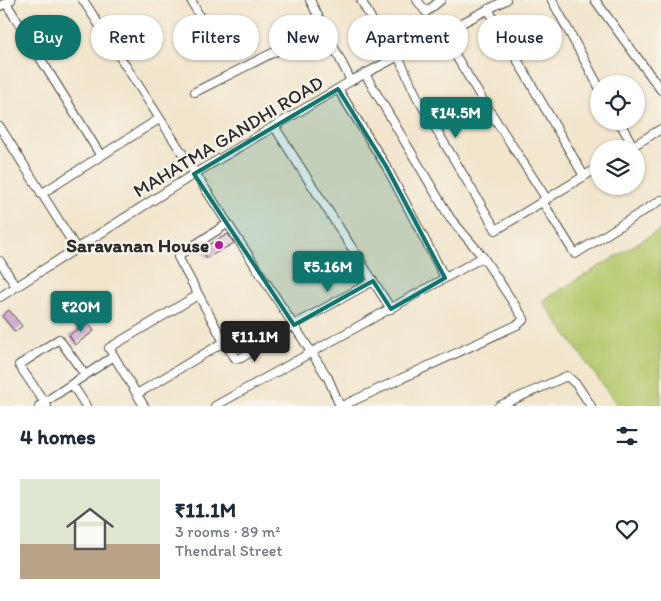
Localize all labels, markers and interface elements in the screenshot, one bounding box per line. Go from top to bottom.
chip: Buy [15,15,81,60]
chip: Rent [91,15,163,60]
chip: Filters [173,15,259,60]
chip: New [269,15,338,60]
chip: Apartment [348,15,468,60]
chip: House [478,15,562,60]
street label: MAHATMA GANDHI ROAD [129,71,327,202]
map controls [590,75,645,195]
button: locate [590,75,645,130]
pin: ₹14.5M [415,96,497,139]
text: ₹14.5M [431,103,481,122]
button: layers [590,140,645,195]
place label: Saravanan House [66,234,209,257]
marker: Saravanan House [213,239,225,251]
pin: ₹5.16M [287,250,369,293]
text: ₹5.16M [304,257,352,276]
pin: ₹20M [51,290,111,333]
text: ₹20M [62,297,100,316]
pin: ₹11.1M [214,320,296,363]
text: ₹11.1M [232,327,278,346]
icon: filters [613,422,641,450]
text: 4 homes [20,424,96,449]
text: ₹11.1M [175,497,236,522]
icon: home [60,499,120,559]
icon: heart [613,515,641,543]
text: 3 rooms · 89 m² [175,522,280,541]
text: Thendral Street [175,541,283,560]

